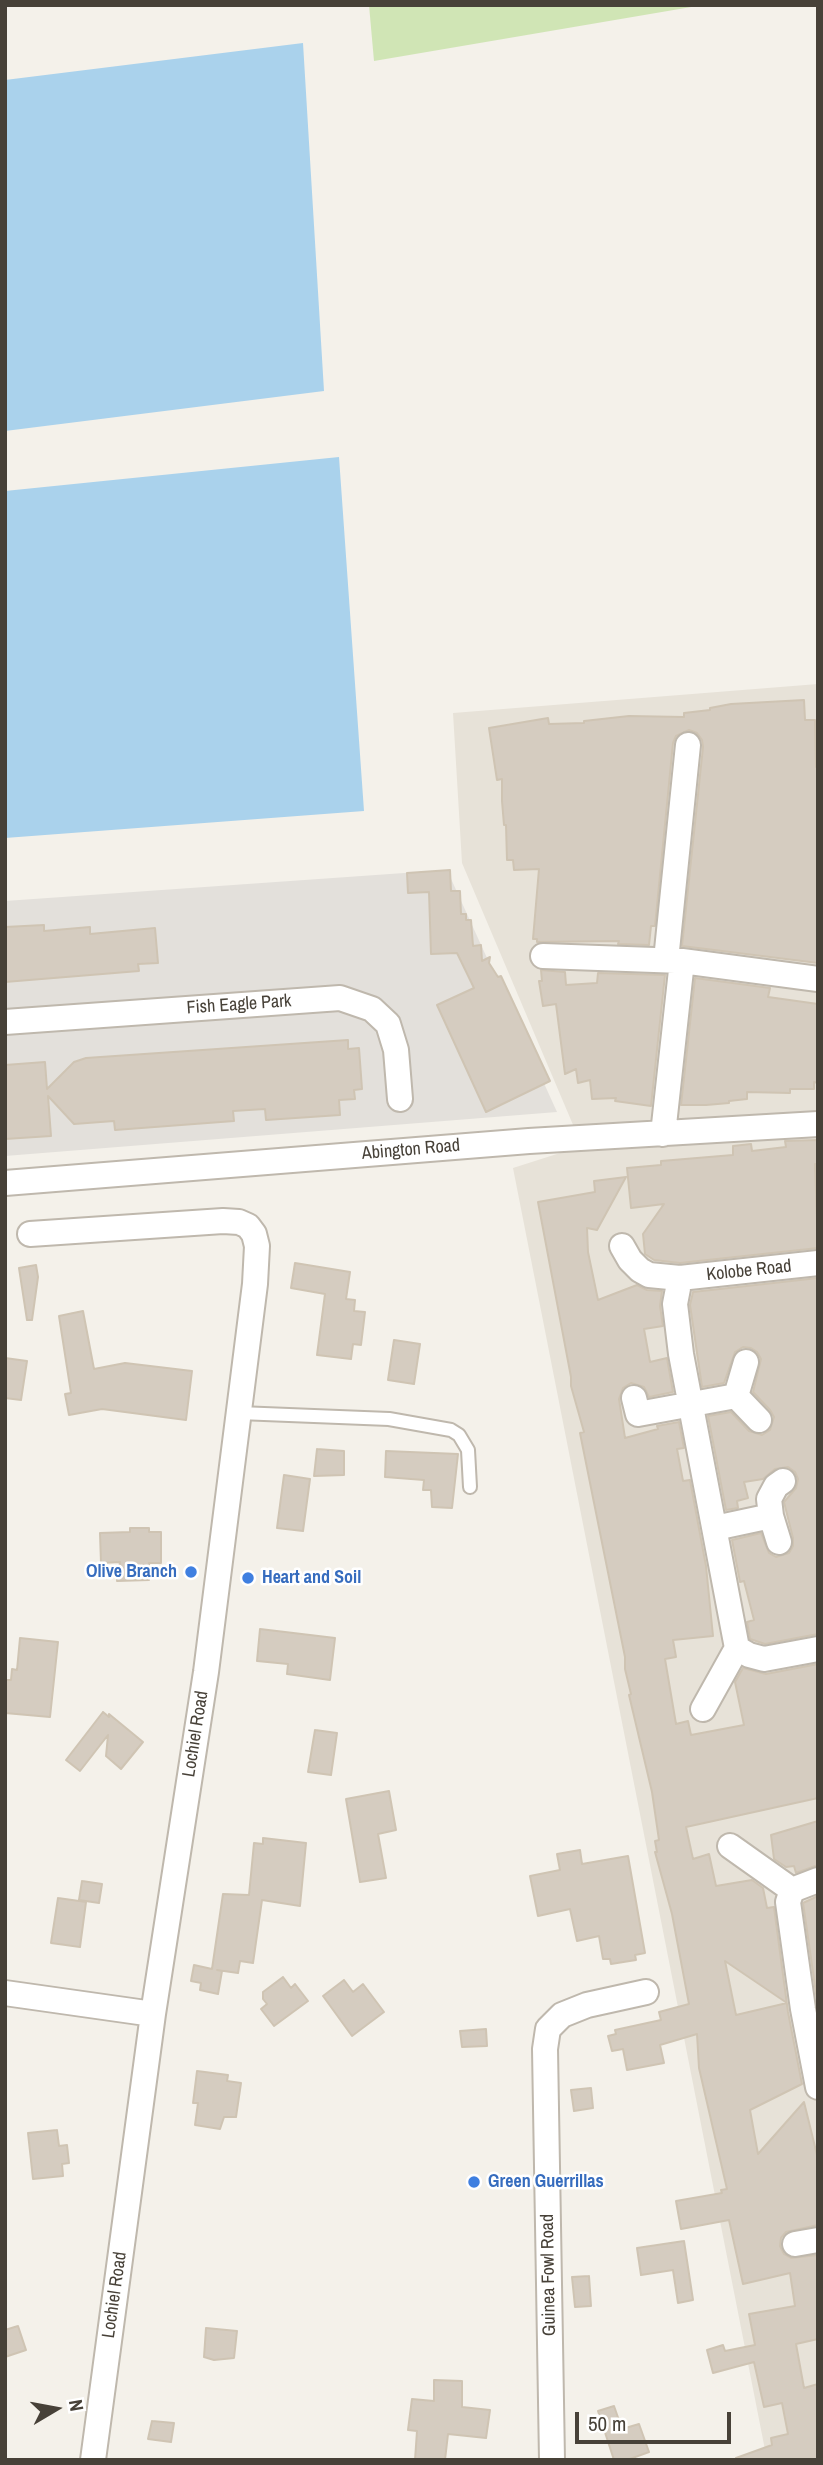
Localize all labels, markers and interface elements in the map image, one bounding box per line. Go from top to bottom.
street label: Fish Eagle Park [186,991,292,1019]
street label: Abington Road [361,1135,461,1165]
street label: Kolobe Road [705,1256,793,1286]
place label: Olive Branch [86,1561,177,1583]
marker: Olive Branch [183,1564,199,1580]
place label: Heart and Soil [262,1567,361,1589]
marker: Heart and Soil [240,1570,256,1586]
street label: Lochiel Road [179,1689,213,1779]
place label: Green Guerrillas [488,2171,604,2193]
marker: Green Guerrillas [466,2174,482,2190]
street label: Guinea Fowl Road [537,2214,561,2336]
street label: Lochiel Road [98,2250,132,2340]
north arrow [21,2374,91,2444]
text: N [63,2398,90,2413]
scale bar [578,2398,734,2442]
text: 50 m [588,2409,626,2438]

